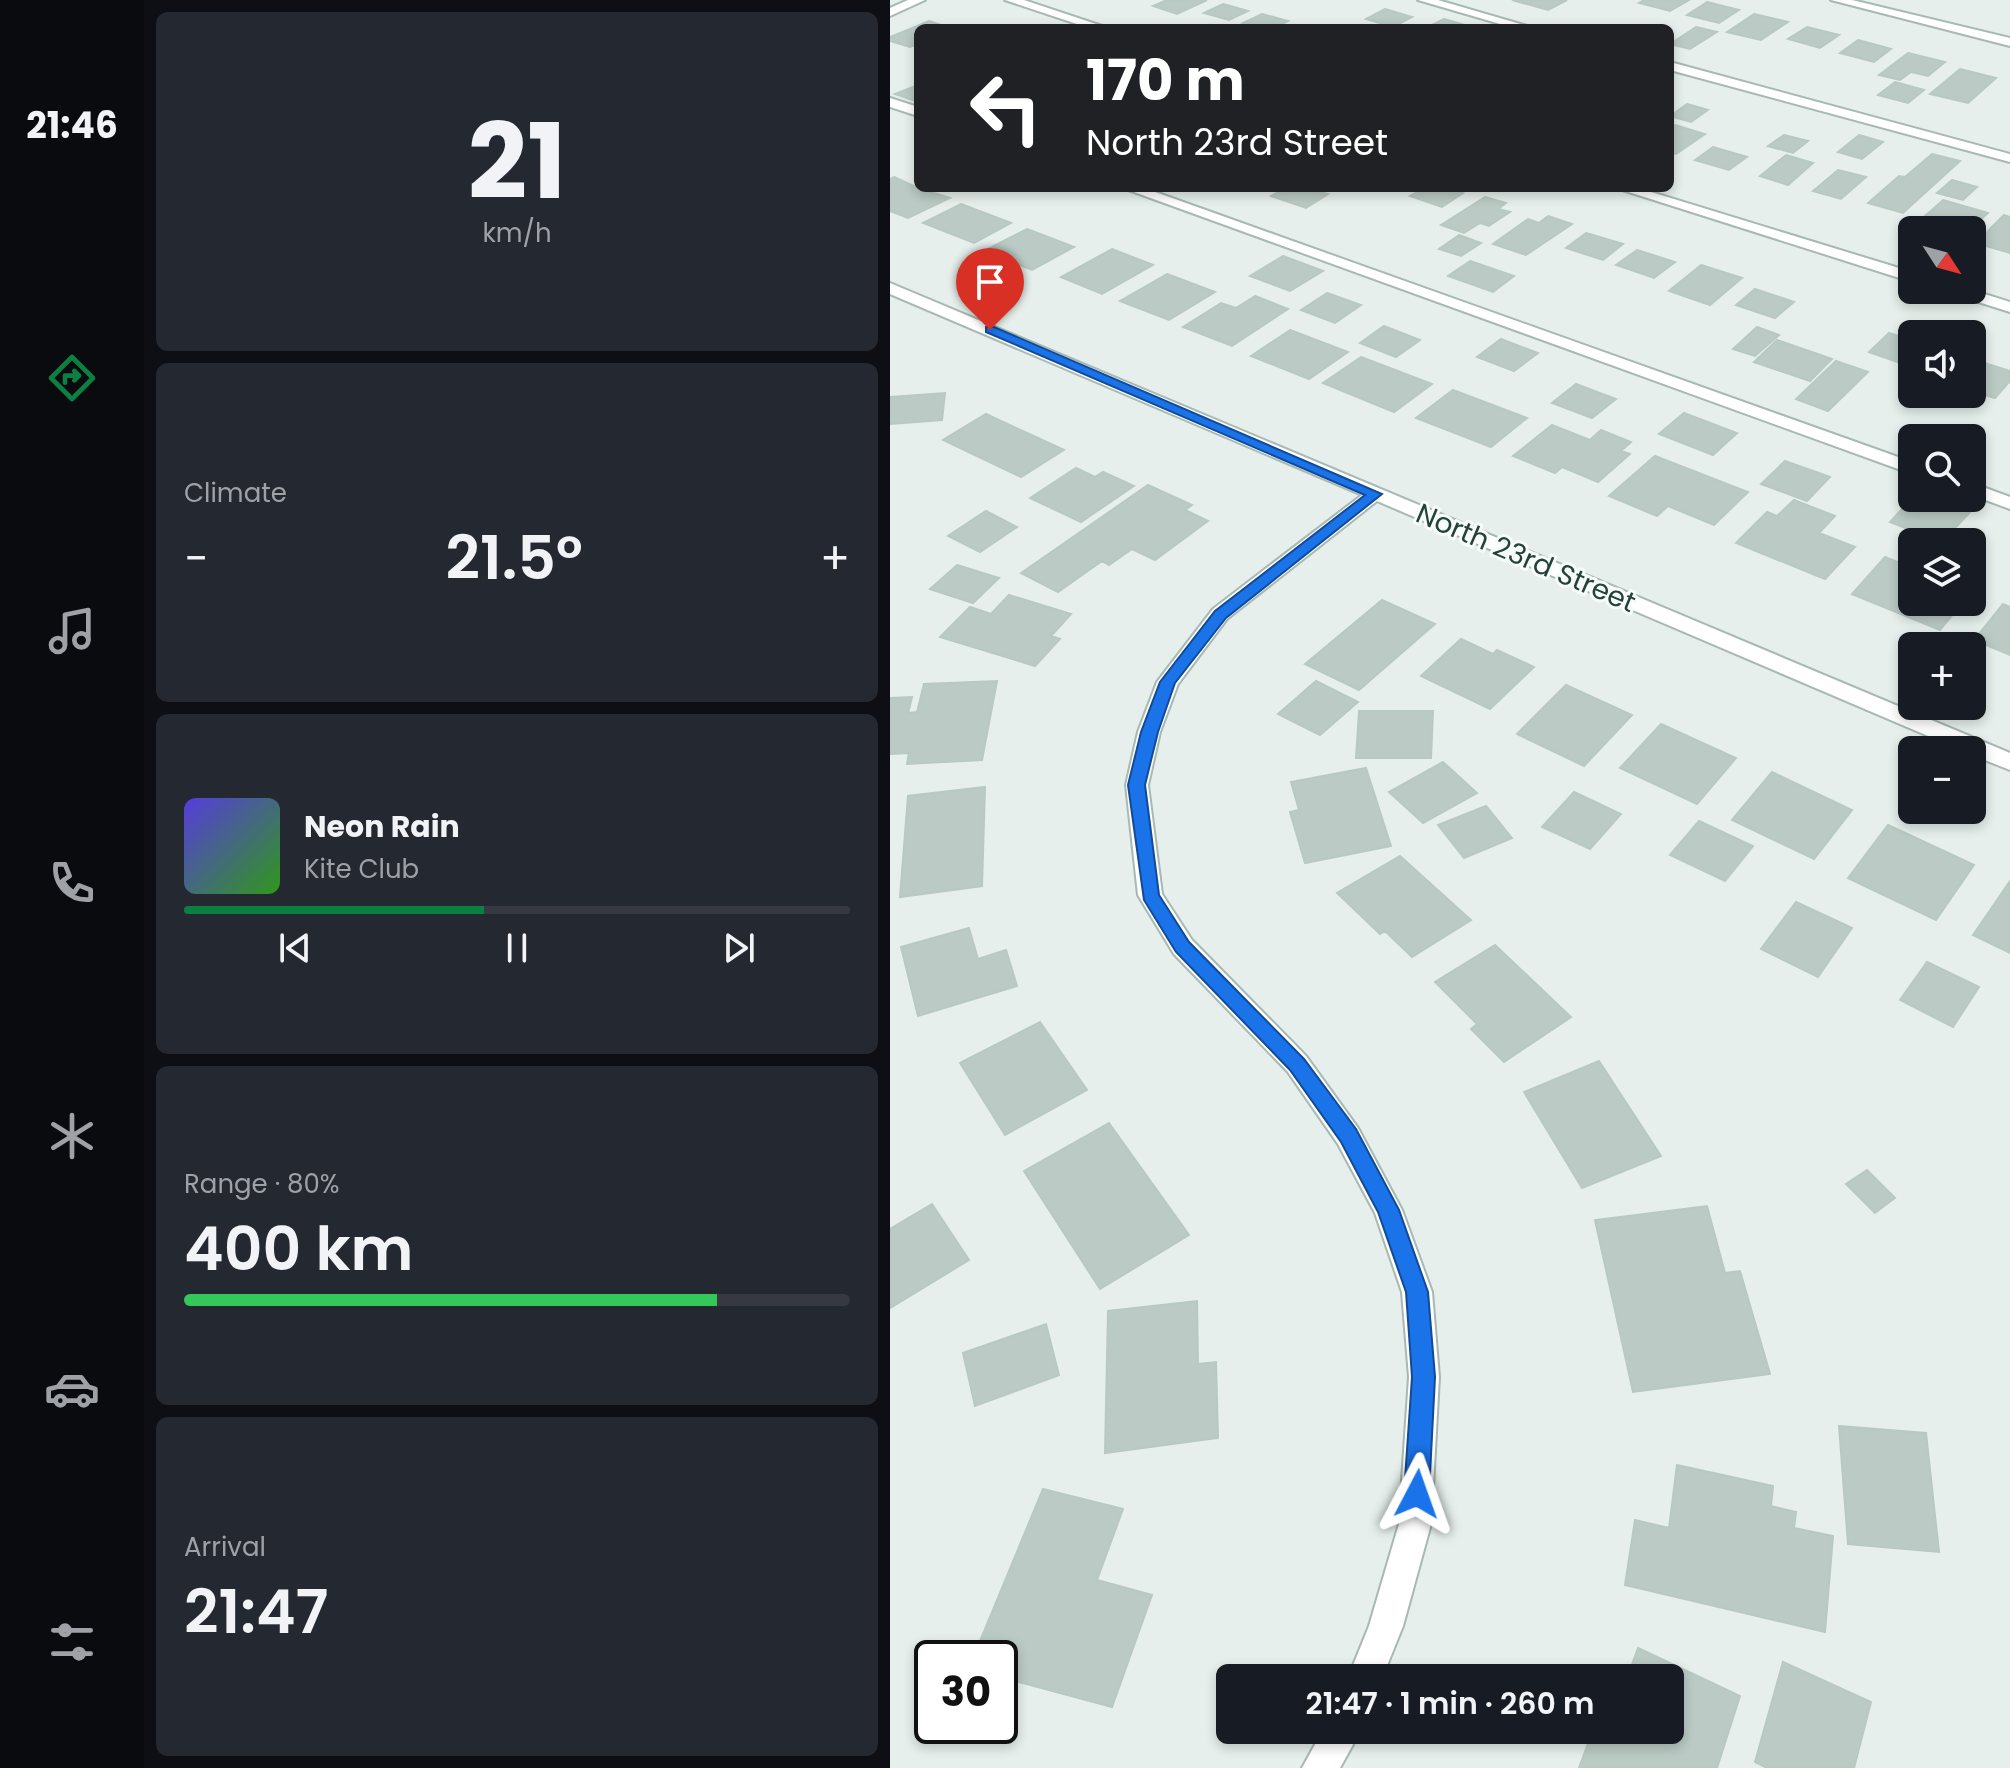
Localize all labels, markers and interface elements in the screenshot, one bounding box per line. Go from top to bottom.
text: 170 m [1086,41,1245,120]
icon: left [954,56,1058,160]
text: 21 [468,89,566,234]
text: 21:46 [26,100,118,151]
text: North 23rd Street [1086,117,1388,168]
text: km/h [482,215,552,251]
north arrow [1898,216,1986,304]
map controls [1898,216,1986,824]
pin [956,248,1024,330]
icon: arrive [968,260,1012,304]
button: sound [1898,320,1986,408]
icon: directions [44,350,100,406]
button: search [1898,424,1986,512]
text: Climate [184,475,287,511]
street label: North 23rd Street [1410,494,1642,622]
text: 21.5° [446,516,583,600]
text: − [184,528,208,589]
text: + [820,528,850,589]
button: layers [1898,528,1986,616]
icon: music [44,603,100,659]
button: + [1898,632,1986,720]
button: − [1898,736,1986,824]
text: Neon Rain [304,805,460,848]
text: Kite Club [304,851,419,887]
icon: phone [44,855,100,911]
icon: previous [273,926,317,970]
icon: pause [495,926,539,970]
icon: next [717,926,761,970]
icon: climate [44,1108,100,1164]
text: Range · 80% [184,1166,340,1202]
text: 400 km [184,1207,413,1291]
icon: car [44,1361,100,1417]
position arrow [1375,1452,1459,1536]
text: Arrival [184,1529,266,1565]
text: 21:47 [184,1570,328,1654]
icon: filters [44,1614,100,1670]
speed limit sign: 30 [914,1640,1018,1744]
text: 21:47 · 1 min · 260 m [1306,1682,1595,1725]

